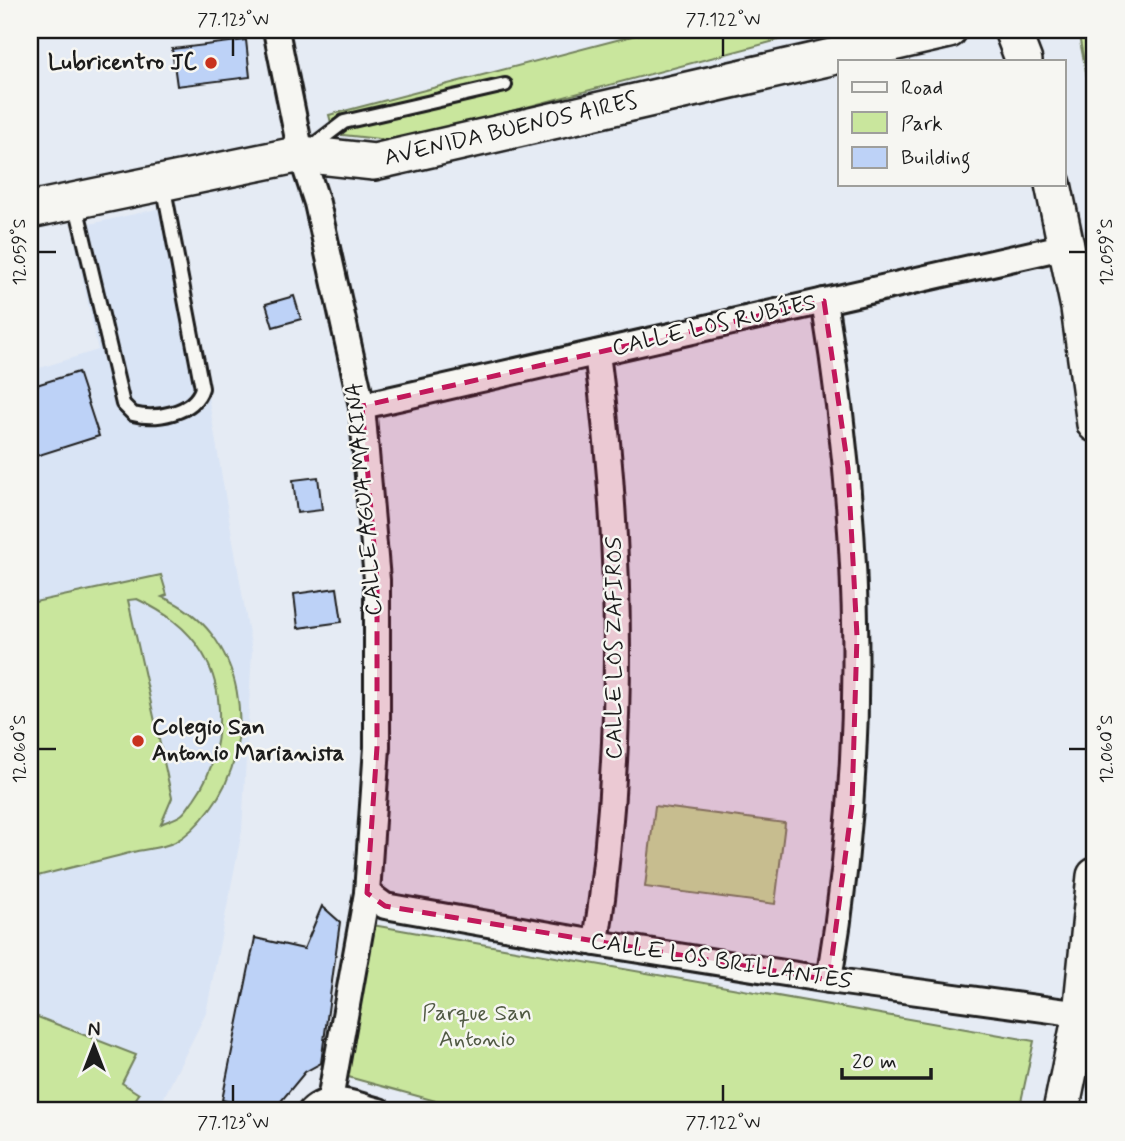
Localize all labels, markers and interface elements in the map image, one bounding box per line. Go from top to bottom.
text: 77.123°W [197,8,269,32]
text: 77.122°W [686,8,760,32]
place label: Lubricentro JC [48,48,198,78]
marker: Lubricentro JC [203,55,219,71]
legend [838,60,1066,186]
text: Road [901,74,943,102]
street label: AVENIDA BUENOS AIRES [381,86,641,174]
text: Park [901,110,943,138]
text: Building [901,144,971,174]
text: 12.059°S [8,218,32,285]
text: 12.059°S [1095,218,1119,285]
street label: CALLE LOS RUBÍES [609,288,819,364]
street label: CALLE AGUA MARINA [340,381,390,617]
street label: CALLE LOS ZAFIROS [600,536,630,759]
place label: Colegio San Antonio Marianista [152,713,345,769]
text: 12.060°S [8,715,32,783]
text: 12.060°S [1095,715,1119,783]
marker: Colegio San Antonio Marianista [130,733,146,749]
street label: CALLE LOS BRILLANTES [588,927,854,997]
park label: Parque San Antonio [422,999,532,1055]
north arrow [60,1012,130,1082]
text: N [88,1018,100,1043]
scale bar [842,1036,931,1080]
text: 20 m [852,1048,897,1076]
text: 77.123°W [197,1111,269,1135]
text: 77.122°W [686,1111,760,1135]

